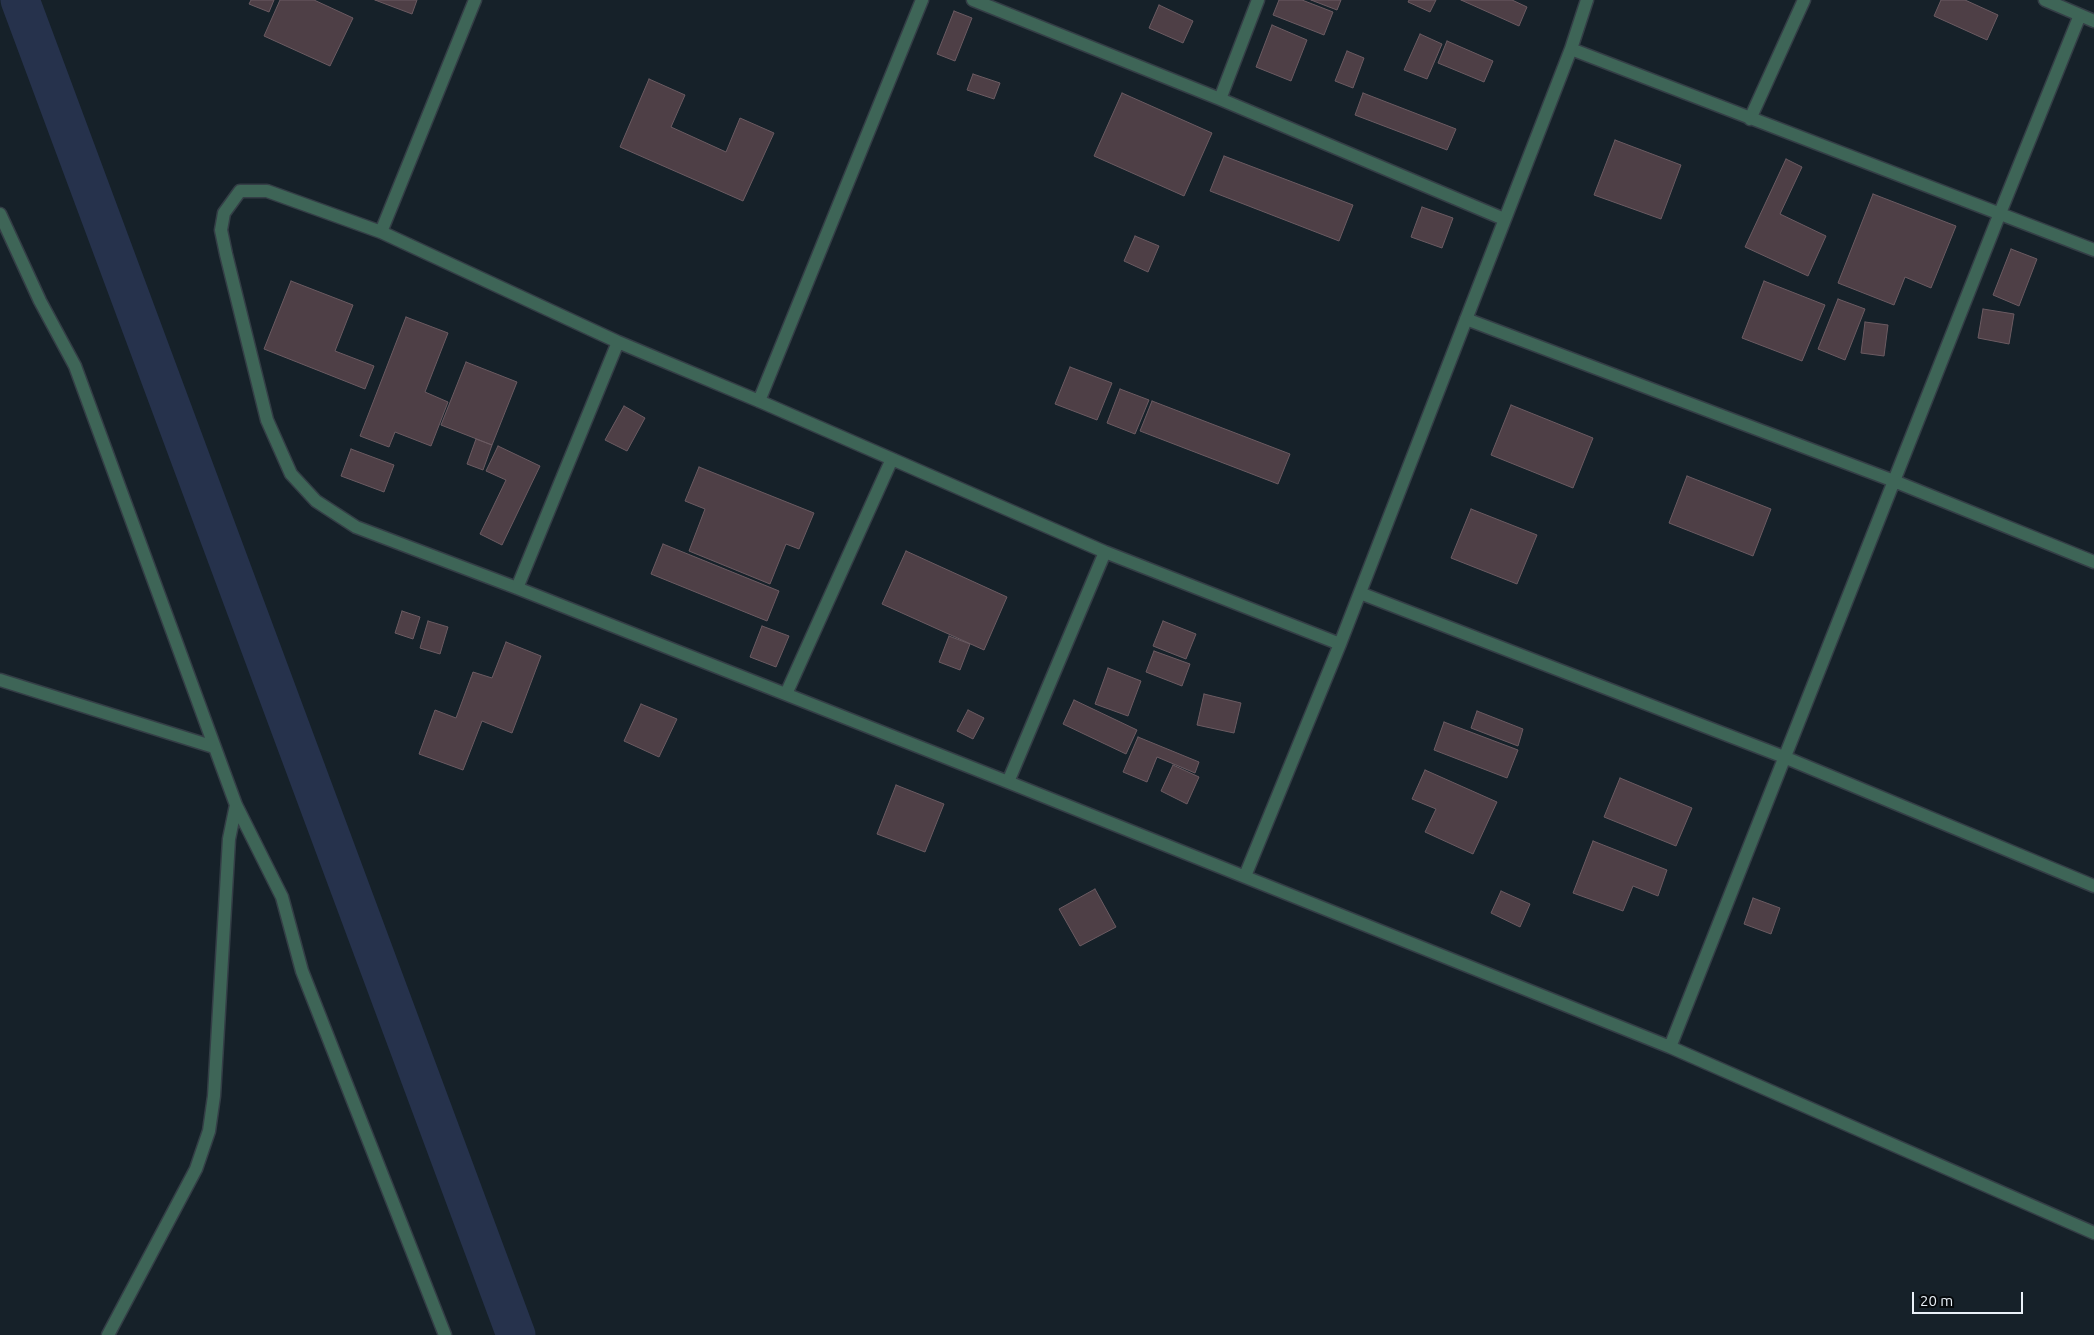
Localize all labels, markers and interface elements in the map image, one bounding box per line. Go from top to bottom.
scale bar [1914,1282,2025,1314]
text: 20 m [1920,1292,1953,1309]

